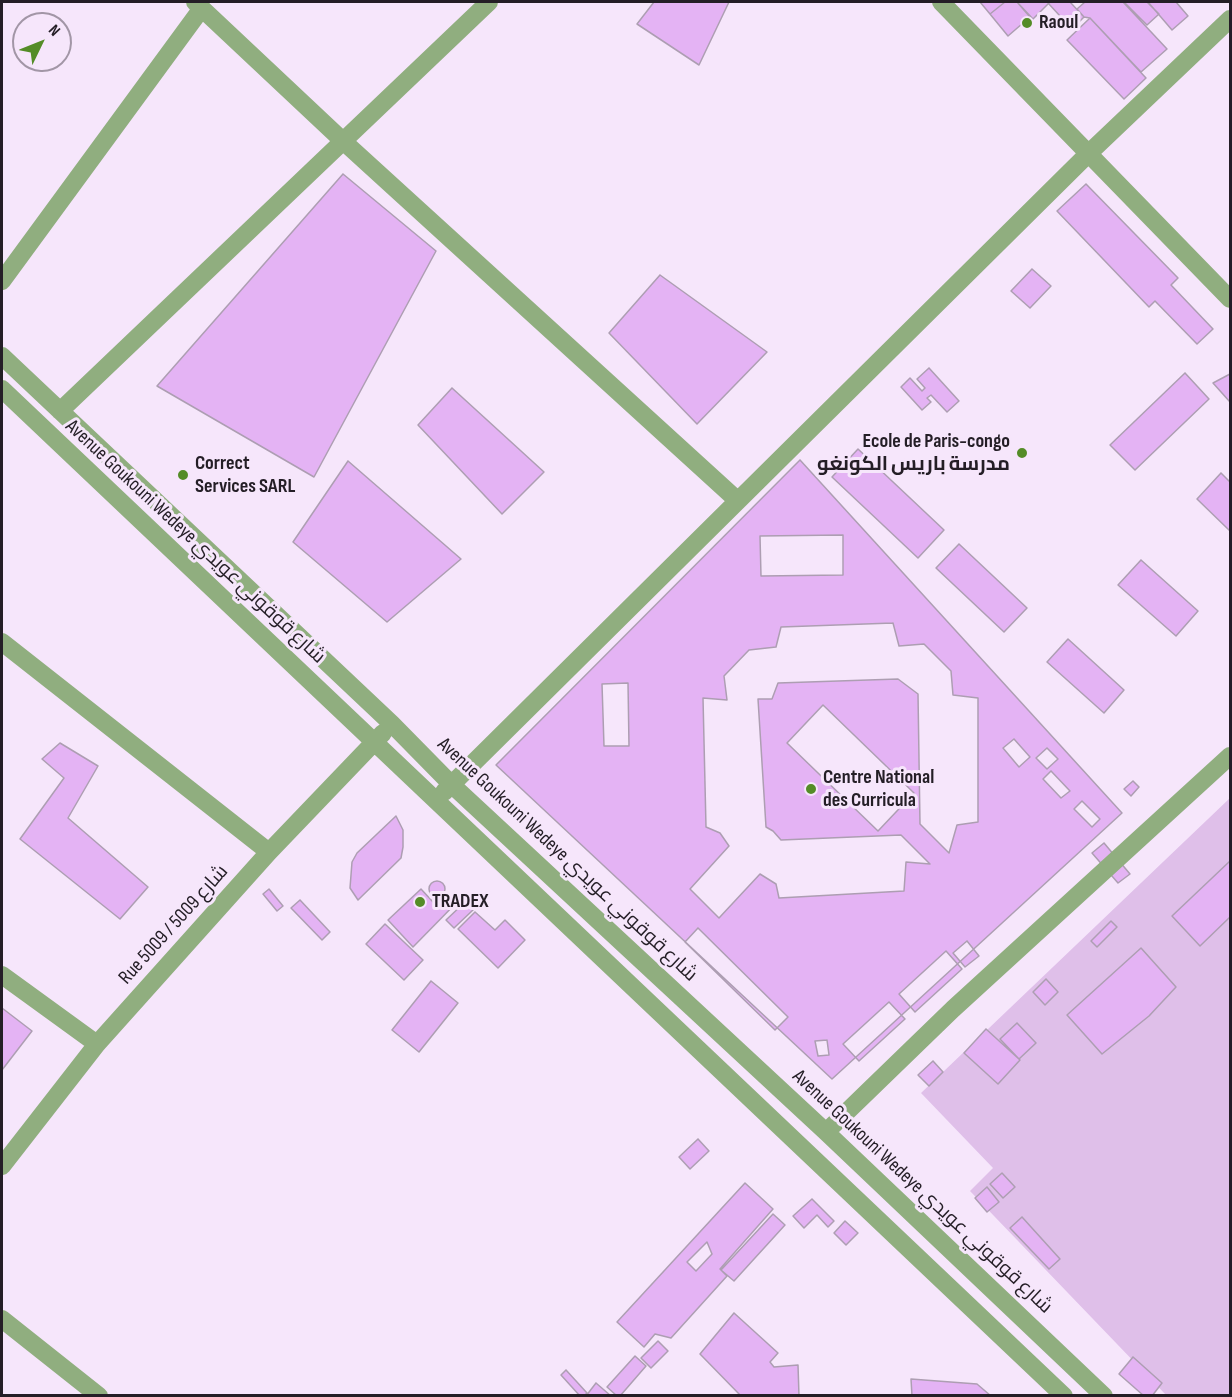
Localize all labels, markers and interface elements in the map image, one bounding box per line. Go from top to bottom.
place label: Raoul [1039,11,1078,35]
north arrow [12,12,72,72]
marker: Raoul [1020,16,1034,30]
text: N [44,21,64,40]
street label: Avenue Goukouni Wedeye شارع قوقوني عويدي [60,415,330,669]
place label: Ecole de Paris-congo مدرسة باريس الكونغو [817,430,1010,477]
marker: Ecole de Paris-congo مدرسة باريس الكونغو [1015,446,1029,460]
place label: Correct Services SARL [195,452,295,499]
marker: Correct Services SARL [176,468,190,482]
street label: Avenue Goukouni Wedeye شارع قوقوني عويدي [432,733,702,987]
place label: Centre National des Curricula [823,766,934,813]
marker: Centre National des Curricula [804,782,818,796]
street label: Rue 5009 / شارع 5009 [114,860,234,990]
place label: TRADEX [432,890,489,914]
marker: TRADEX [413,895,427,909]
street label: Avenue Goukouni Wedeye شارع قوقوني عويدي [787,1065,1057,1319]

